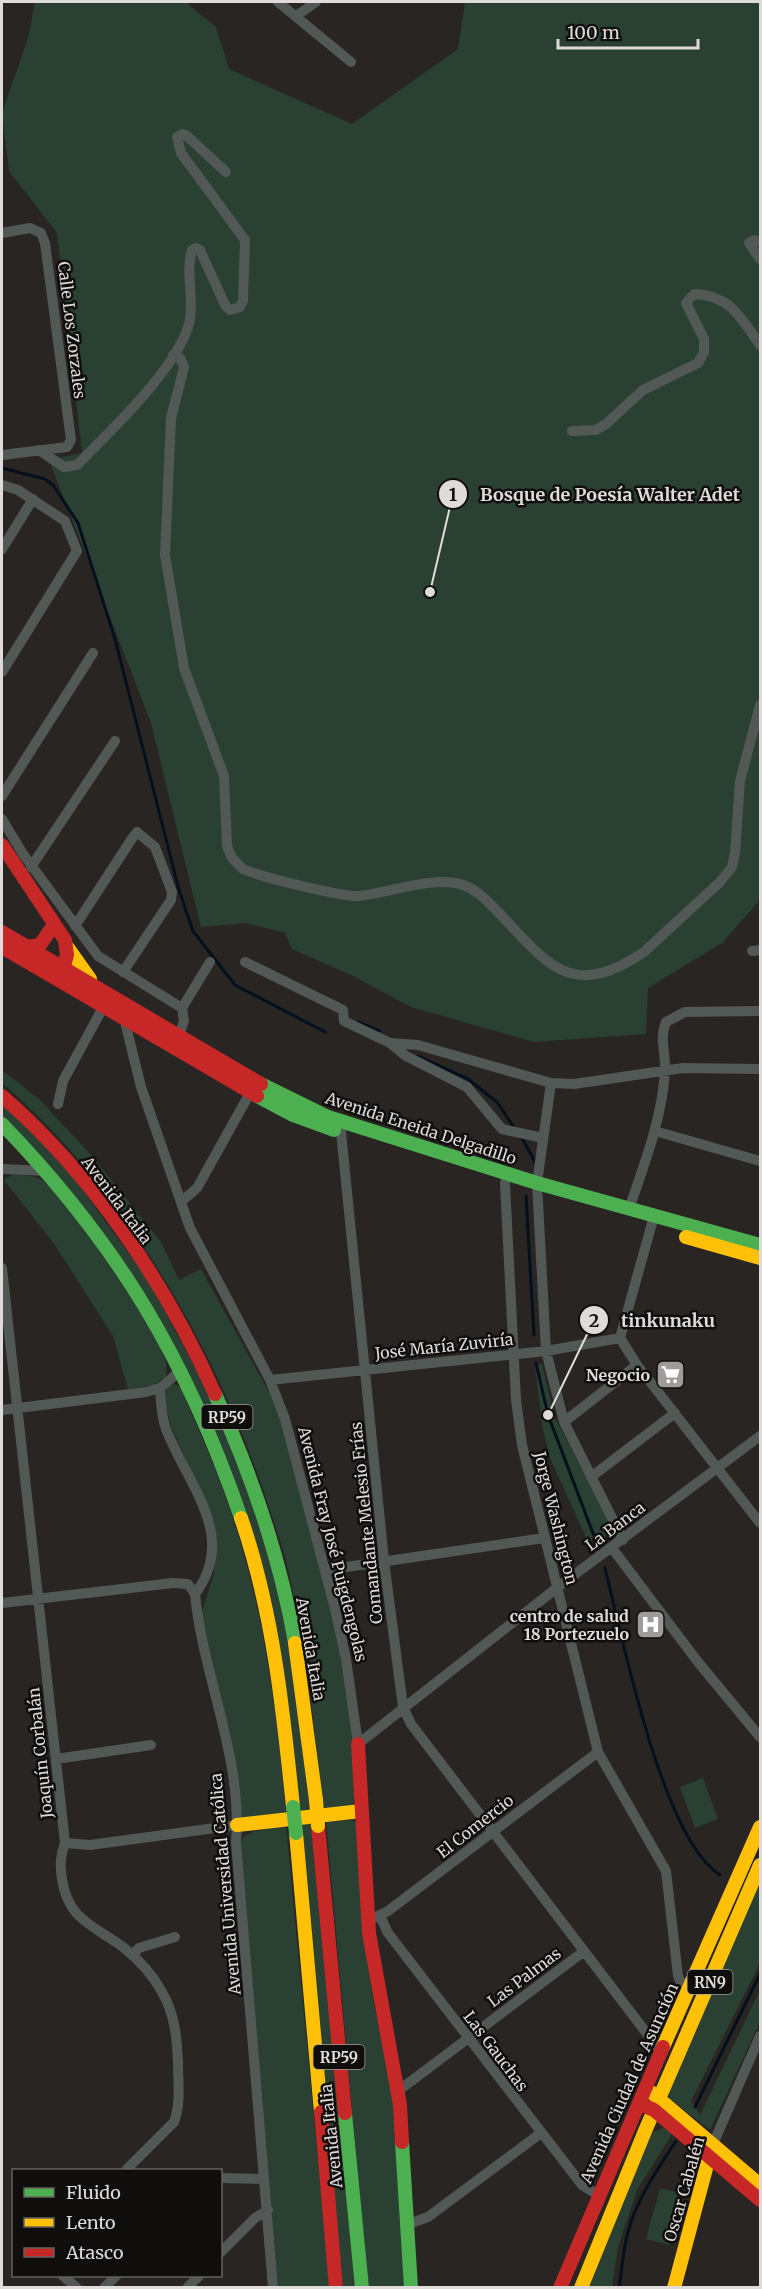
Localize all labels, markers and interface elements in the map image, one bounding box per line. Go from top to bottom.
scale bar [558,12,698,50]
text: 100 m [567,21,620,44]
street label: Calle Los Zorzales [54,260,90,400]
callout: Bosque de Poesía Walter Adet [438,476,752,512]
text: 1 [449,483,457,506]
text: Bosque de Poesía Walter Adet [480,483,741,506]
street label: Avenida Eneida Delgadillo [322,1087,519,1168]
street label: Avenida Italia [77,1151,157,1248]
callout: tinkunaku [579,1302,727,1338]
text: 2 [589,1309,599,1332]
text: tinkunaku [621,1309,715,1332]
street label: José María Zuviría [373,1329,515,1363]
supermarket icon: Negocio [655,1359,687,1391]
place label: Negocio [586,1365,650,1385]
road number: RP59 [202,1405,252,1429]
street label: Comandante Melesio Frías [345,1421,387,1625]
street label: Avenida Fray José Puigdengolas [294,1423,372,1664]
street label: Jorge Washington [530,1448,582,1587]
street label: La Banca [581,1497,649,1555]
street label: Avenida Italia [292,1595,330,1703]
place label: centro de salud 18 Portezuelo [510,1606,629,1644]
hospital icon: centro de salud 18 Portezuelo [634,1609,666,1641]
street label: Joaquín Corbalán [23,1686,57,1821]
street label: Avenida Universidad Católica [205,1772,245,1997]
street label: El Comercio [433,1790,517,1862]
street label: Las Palmas [483,1943,565,2011]
road number: RN9 [688,1970,732,1994]
street label: Avenida Ciudad de Asunción [575,1979,682,2187]
street label: Las Gauchas [459,2007,533,2095]
road number: RP59 [314,2045,364,2069]
street label: Avenida Italia [316,2083,347,2190]
street label: Oscar Cabalén [659,2134,709,2244]
legend [12,2169,222,2277]
text: Fluido [66,2181,121,2204]
text: Lento [66,2211,116,2234]
text: Atasco [65,2241,124,2264]

